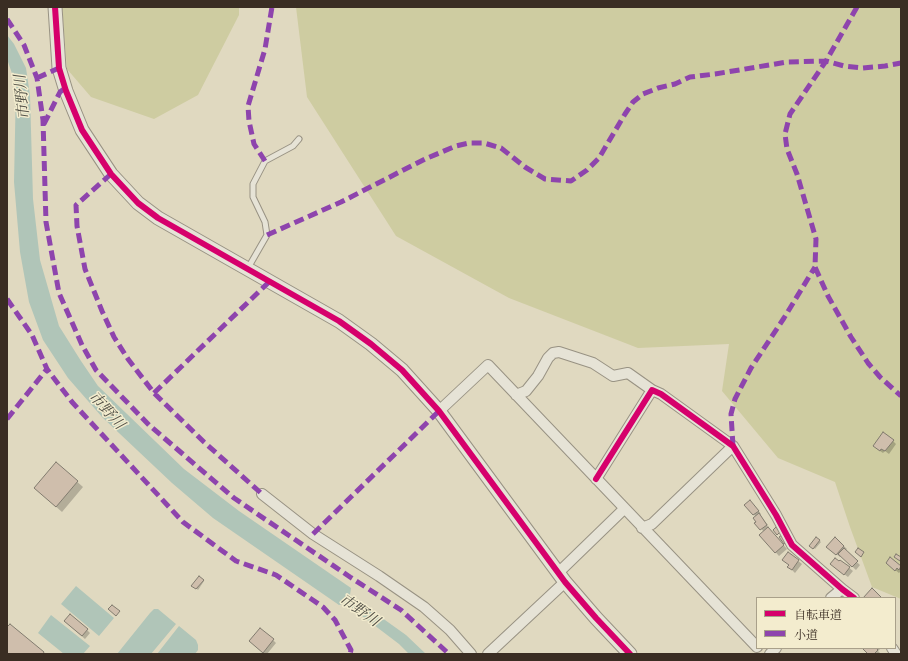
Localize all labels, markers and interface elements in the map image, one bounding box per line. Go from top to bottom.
water label: 市野川 [12,74,34,120]
water label: 市野川 [84,388,128,434]
water label: 市野川 [335,591,383,631]
legend [756,597,896,649]
text: 自転車道 [794,608,842,622]
text: 小道 [794,628,818,642]

